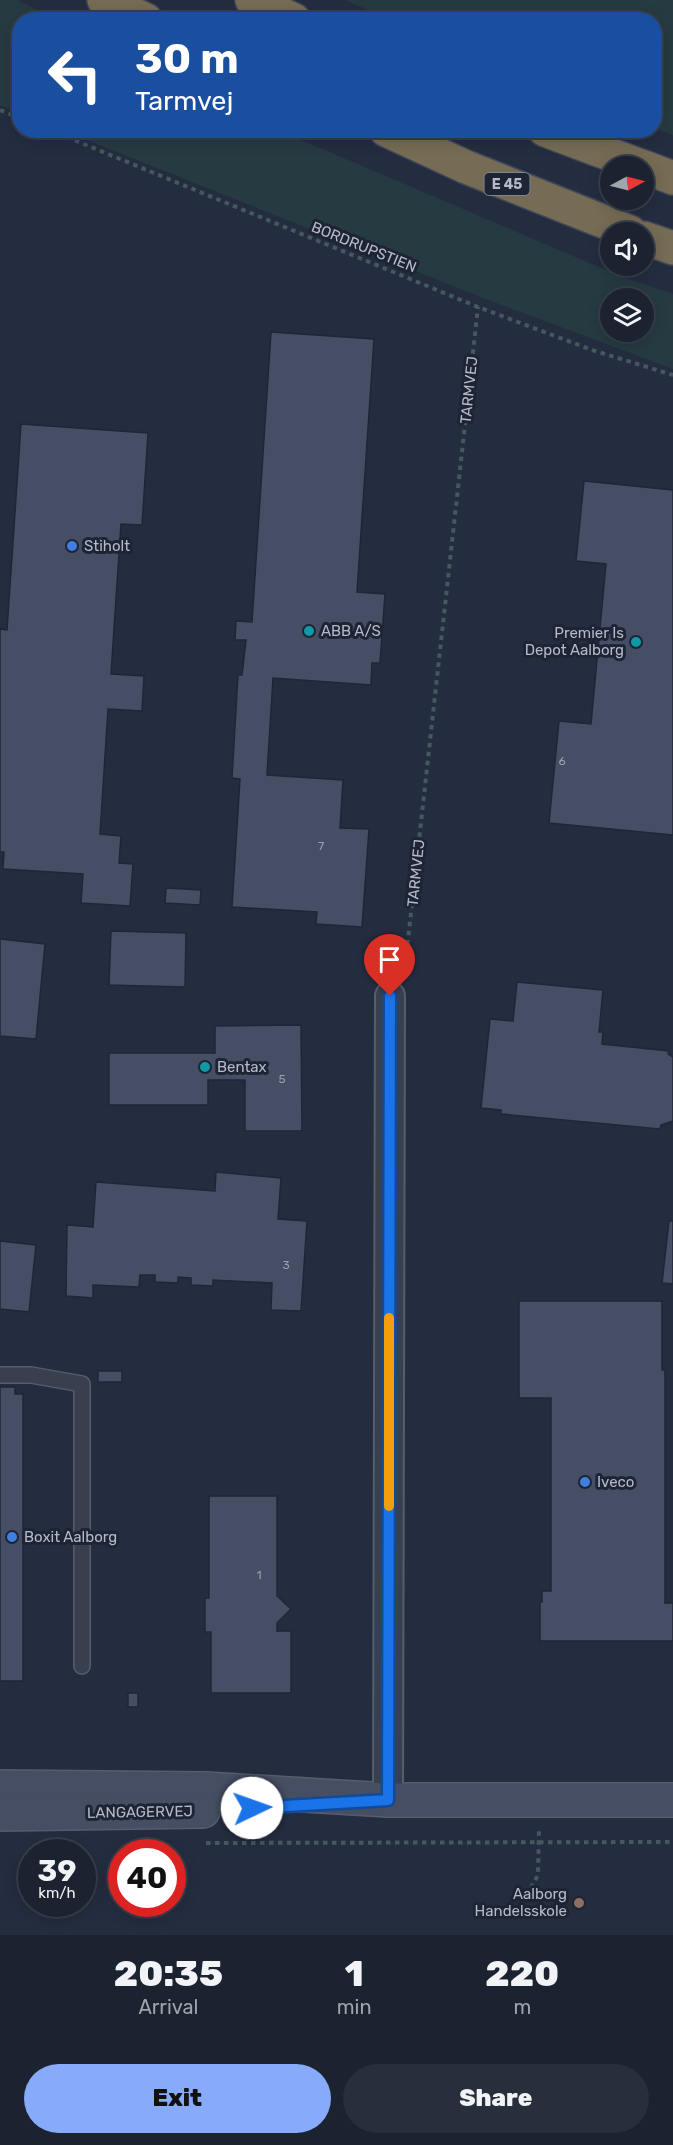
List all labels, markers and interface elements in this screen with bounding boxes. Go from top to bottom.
text: 30 m [135,34,239,84]
icon: left [36,36,114,114]
text: Tarmvej [135,85,233,117]
north arrow [600,156,654,210]
map controls [600,156,654,342]
road number: E 45 [484,173,530,195]
street label: BORDRUPSTIEN [309,218,419,276]
button: sound [600,222,654,276]
button: layers [600,288,654,342]
street label: TARMVEJ [457,355,481,425]
place label: Stiholt [84,537,130,555]
marker: Stiholt [65,539,79,553]
place label: ABB A/S [321,622,381,640]
marker: ABB A/S [302,624,316,638]
place label: Premier Is Depot Aalborg [525,624,624,659]
marker: Premier Is Depot Aalborg [629,635,643,649]
house number: 6 [558,754,566,768]
street label: TARMVEJ [404,838,428,908]
house number: 7 [318,839,324,853]
pin [364,934,415,996]
icon: arrive [373,943,406,976]
place label: Bentax [217,1058,267,1076]
marker: Bentax [198,1060,212,1074]
house number: 5 [278,1072,286,1086]
house number: 3 [282,1258,290,1272]
place label: Iveco [597,1473,634,1491]
marker: Iveco [578,1475,592,1489]
place label: Boxit Aalborg [24,1528,117,1546]
marker: Boxit Aalborg [5,1530,19,1544]
house number: 1 [256,1568,262,1582]
position arrow [220,1776,284,1840]
street label: LANGAGERVEJ [87,1802,193,1822]
speed limit sign: 40 [108,1839,186,1917]
text: 39 [38,1853,77,1889]
text: km/h [38,1884,76,1902]
place label: Aalborg Handelsskole [475,1885,567,1920]
marker: Aalborg Handelsskole [572,1896,586,1910]
text: 20:35 [114,1952,223,1995]
text: 1 [345,1952,364,1995]
text: 220 [485,1952,559,1995]
text: Arrival [138,1995,198,2019]
text: min [337,1995,372,2019]
text: m [513,1995,531,2019]
button: Exit [24,2064,331,2133]
button: Share [343,2064,649,2133]

